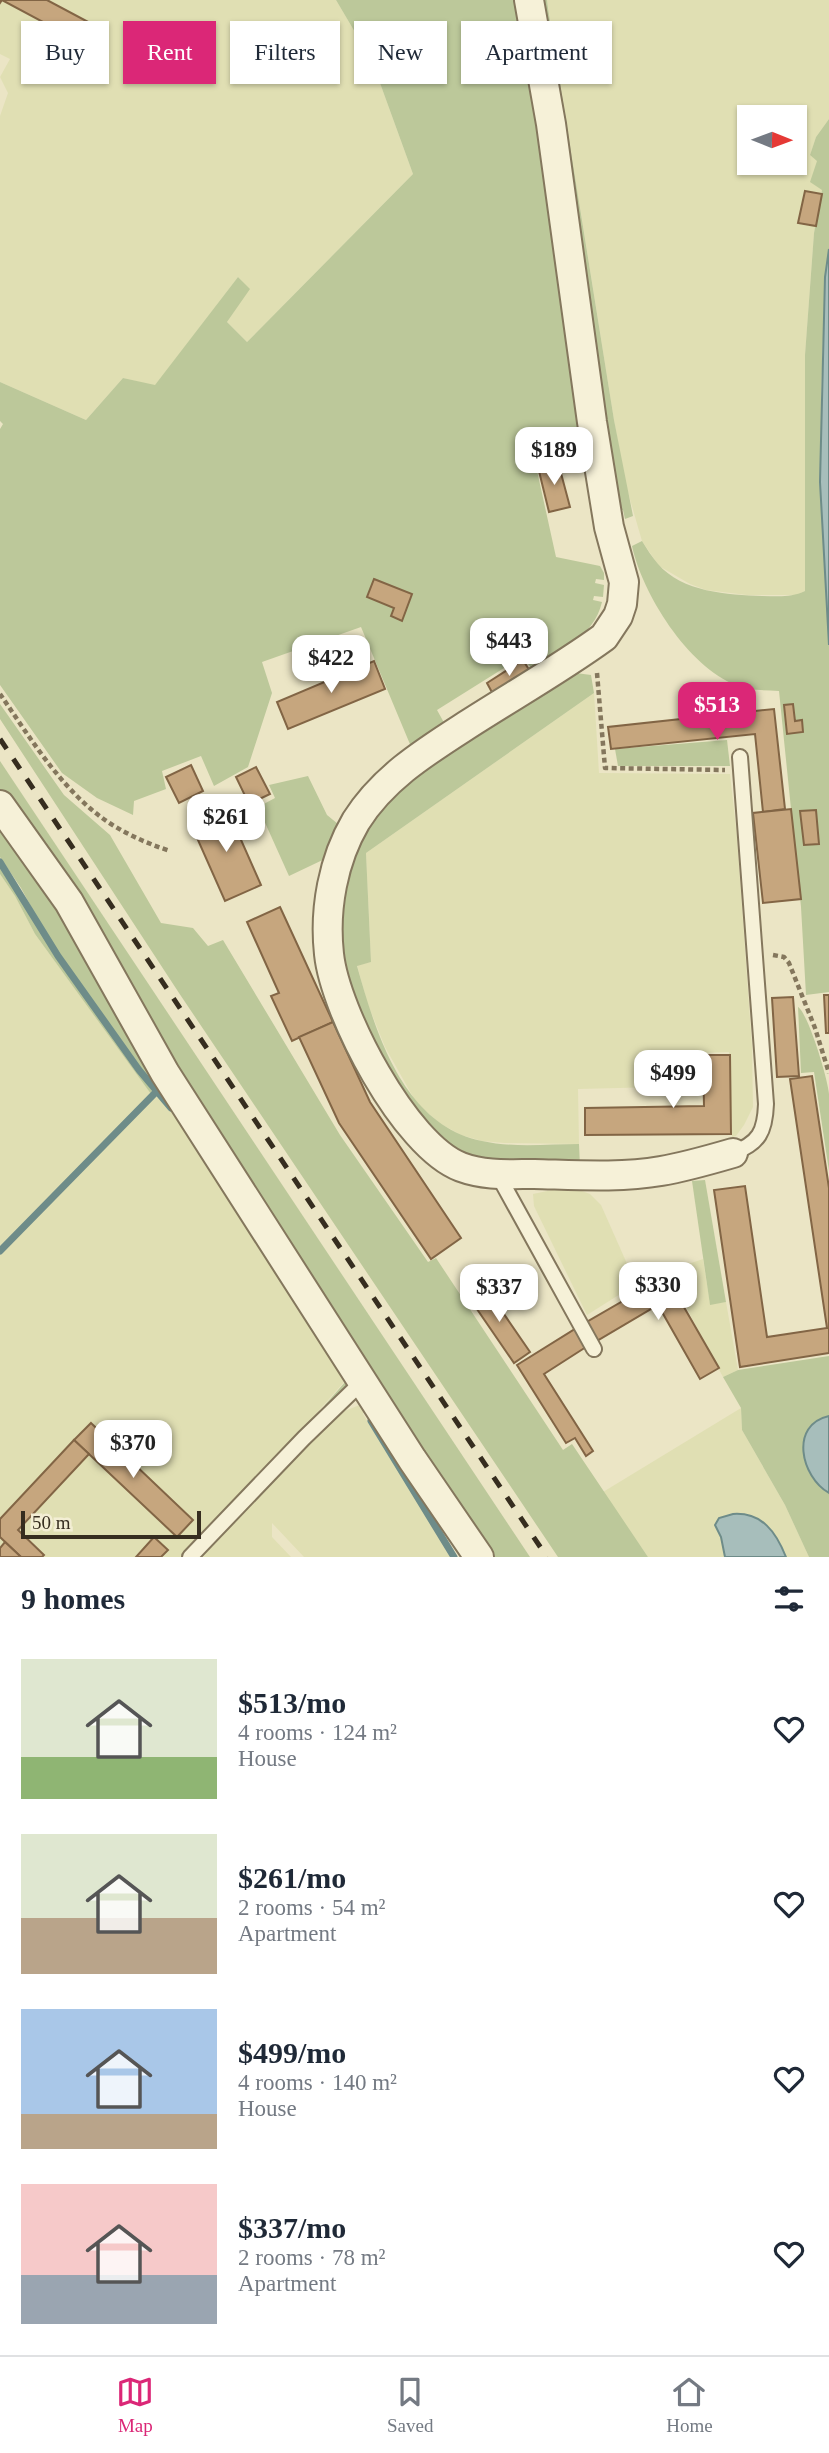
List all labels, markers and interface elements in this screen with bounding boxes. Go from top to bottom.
chip: Buy [21,21,109,84]
chip: Rent [123,21,216,84]
chip: Filters [230,21,340,84]
chip: New [354,21,447,84]
chip: Apartment [461,21,612,84]
north arrow [737,105,807,175]
map controls [737,105,807,175]
pin: $189 [513,428,595,487]
text: $189 [531,437,577,462]
pin: $443 [468,618,550,678]
text: $443 [486,628,532,653]
pin: $422 [290,636,372,695]
text: $422 [308,645,354,670]
pin: $513 [676,682,758,742]
text: $513 [694,692,740,717]
pin: $261 [185,794,267,854]
text: $261 [203,804,249,829]
pin: $499 [632,1050,714,1110]
text: $499 [650,1060,696,1085]
pin: $330 [617,1262,699,1322]
pin: $337 [458,1264,540,1324]
text: $330 [635,1272,681,1297]
text: $337 [476,1274,522,1299]
pin: $370 [92,1420,174,1480]
text: $370 [110,1430,156,1455]
scale bar [21,1508,201,1540]
text: 50 m [32,1512,71,1533]
icon: filters [770,1580,808,1618]
text: 9 homes [21,1582,125,1615]
text: $513/mo [238,1686,346,1719]
icon: home [77,1687,161,1771]
icon: heart [770,1710,808,1748]
text: 4 rooms · 124 m² [238,1720,397,1745]
text: House [238,1746,297,1771]
text: $261/mo [238,1861,346,1894]
icon: home [77,1862,161,1946]
icon: heart [770,1885,808,1923]
text: 2 rooms · 54 m² [238,1895,385,1920]
text: Apartment [238,1921,336,1946]
text: $499/mo [238,2036,346,2069]
icon: home [77,2037,161,2121]
icon: heart [770,2060,808,2098]
text: 4 rooms · 140 m² [238,2070,397,2095]
text: House [238,2096,297,2121]
text: $337/mo [238,2211,346,2244]
icon: home [77,2212,161,2296]
icon: heart [770,2235,808,2273]
text: 2 rooms · 78 m² [238,2245,385,2270]
text: Apartment [238,2271,336,2296]
tab: Map [116,2373,154,2437]
tab: Saved [387,2373,433,2437]
tab: Home [666,2373,713,2437]

